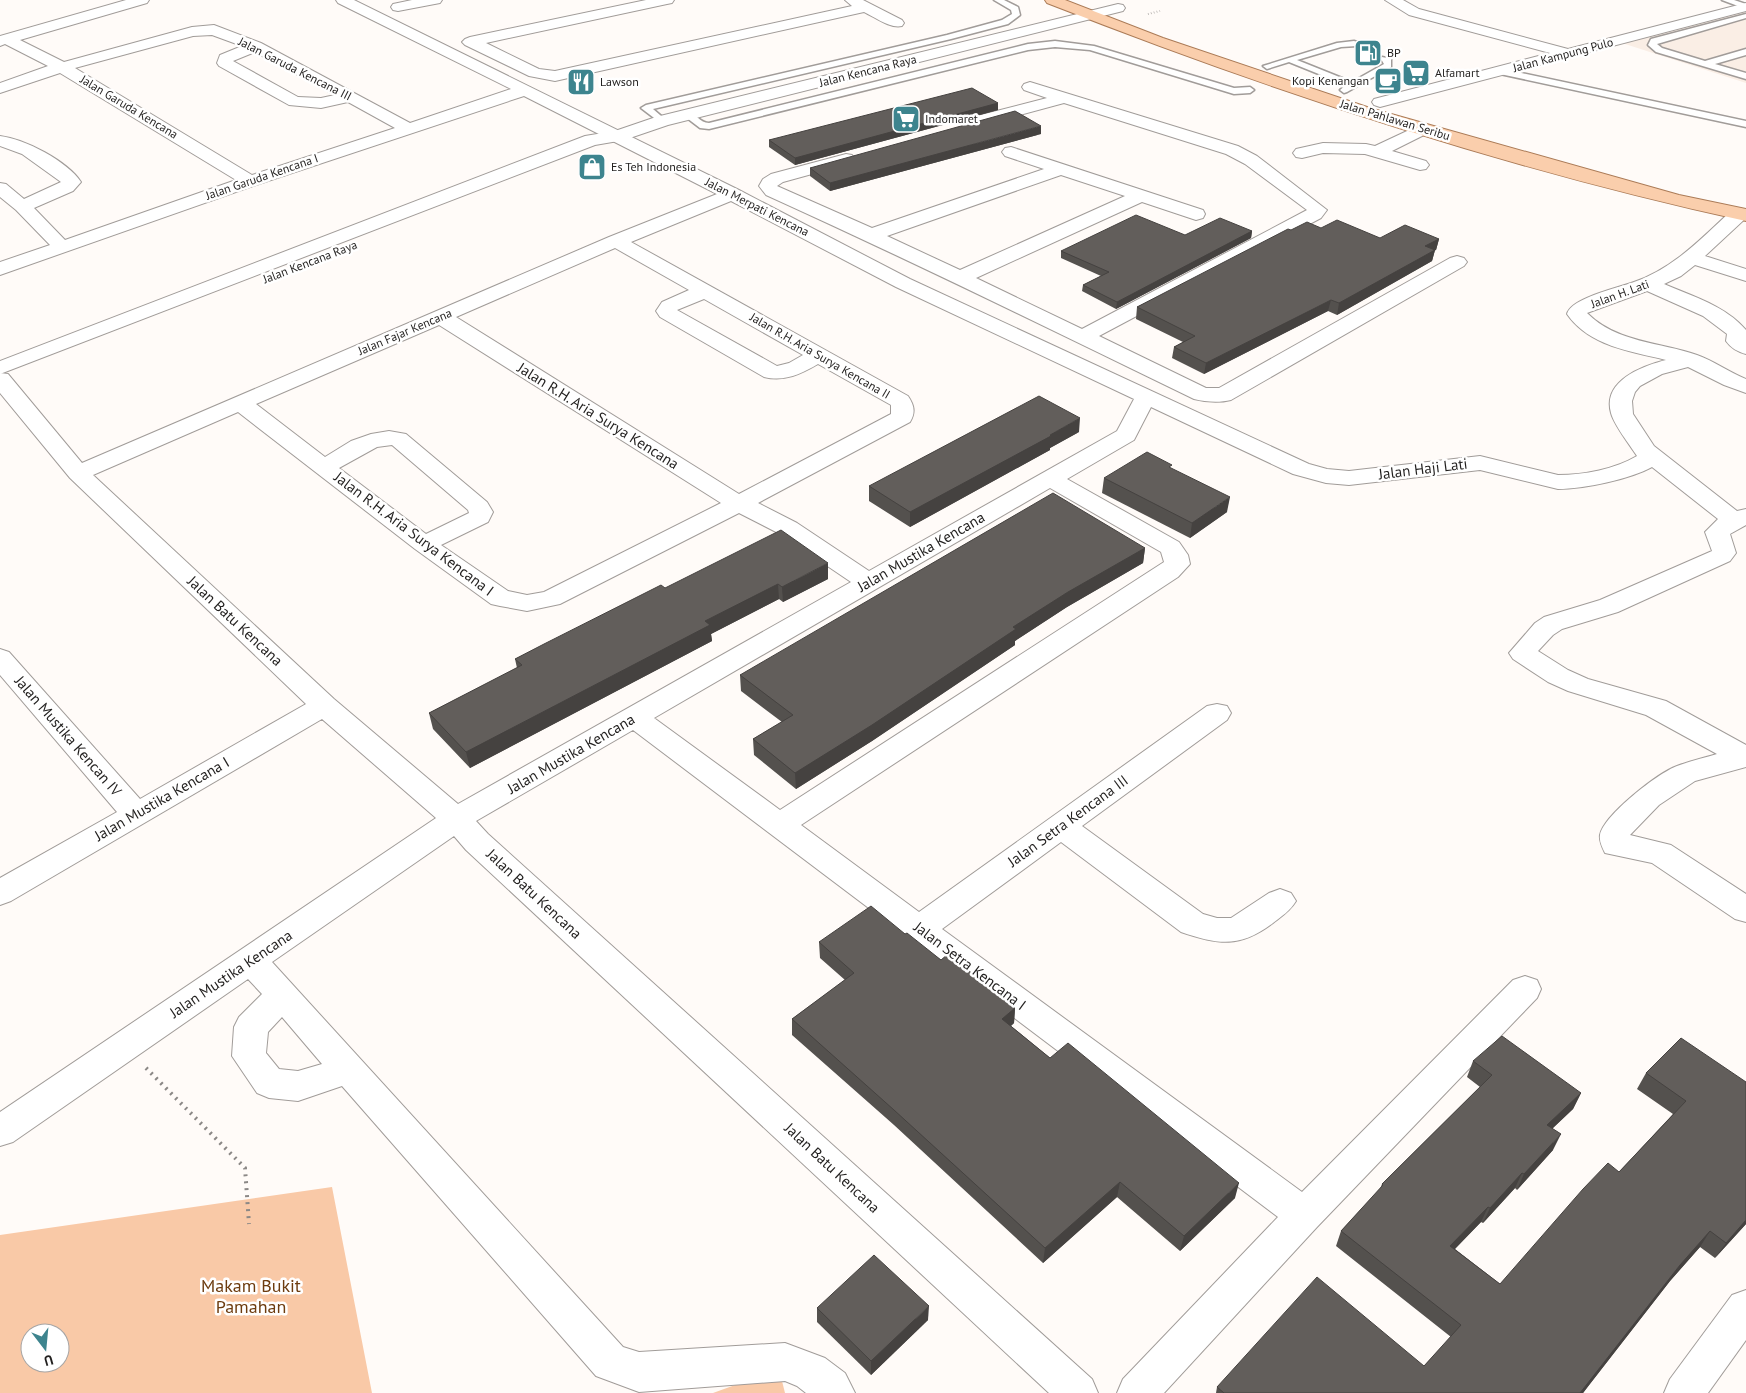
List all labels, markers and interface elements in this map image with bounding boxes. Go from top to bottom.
street label: Jalan Garuda Kencana III [235,33,354,104]
street label: Jalan Kampung Pulo [1510,34,1615,75]
fuel station icon: BP [1353,38,1383,68]
place label: BP [1387,45,1401,60]
street label: Jalan Kencana Raya [817,51,918,90]
supermarket icon: Alfamart [1401,58,1431,88]
place label: Alfamart [1435,65,1480,80]
cafe icon: Kopi Kenangan [1373,66,1403,96]
restaurant icon: Lawson [566,67,596,97]
street label: Jalan Garuda Kencana [77,71,181,142]
place label: Kopi Kenangan [1292,73,1369,88]
place label: Lawson [600,74,639,89]
street label: Jalan Pahlawan Seribu [1337,95,1452,143]
supermarket icon: Indomaret [891,104,921,134]
place label: Indomaret [925,111,978,126]
street label: Jalan Garuda Kencana I [203,150,320,203]
shop icon: Es Teh Indonesia [577,152,607,182]
place label: Es Teh Indonesia [611,159,696,174]
street label: Jalan Merpati Kencana [702,173,812,239]
street label: Jalan Kencana Raya [260,237,359,287]
street label: Jalan H. Lati [1588,276,1651,311]
street label: Jalan Fajar Kencana [355,305,454,358]
street label: Jalan R.H. Aria Surya Kencana II [747,309,893,402]
street label: Jalan R.H. Aria Surya Kencana [513,358,682,473]
street label: Jalan Haji Lati [1376,454,1468,484]
street label: Jalan R.H. Aria Surya Kencana I [330,467,498,600]
street label: Jalan Mustika Kencana [853,507,988,596]
street label: Jalan Batu Kencana [183,571,287,670]
street label: Jalan Mustika Kencan IV [10,671,126,800]
street label: Jalan Mustika Kencana [503,709,638,798]
street label: Jalan Mustika Kencana I [90,752,232,845]
street label: Jalan Setra Kencana III [1003,771,1132,871]
street label: Jalan Batu Kencana [482,844,586,943]
street label: Jalan Setra Kencana I [910,917,1030,1014]
street label: Jalan Mustika Kencana [165,925,296,1022]
street label: Jalan Batu Kencana [780,1118,884,1217]
park label: Makam Bukit Pamahan [201,1274,301,1318]
north arrow [20,1323,70,1373]
text: U [42,1351,55,1370]

